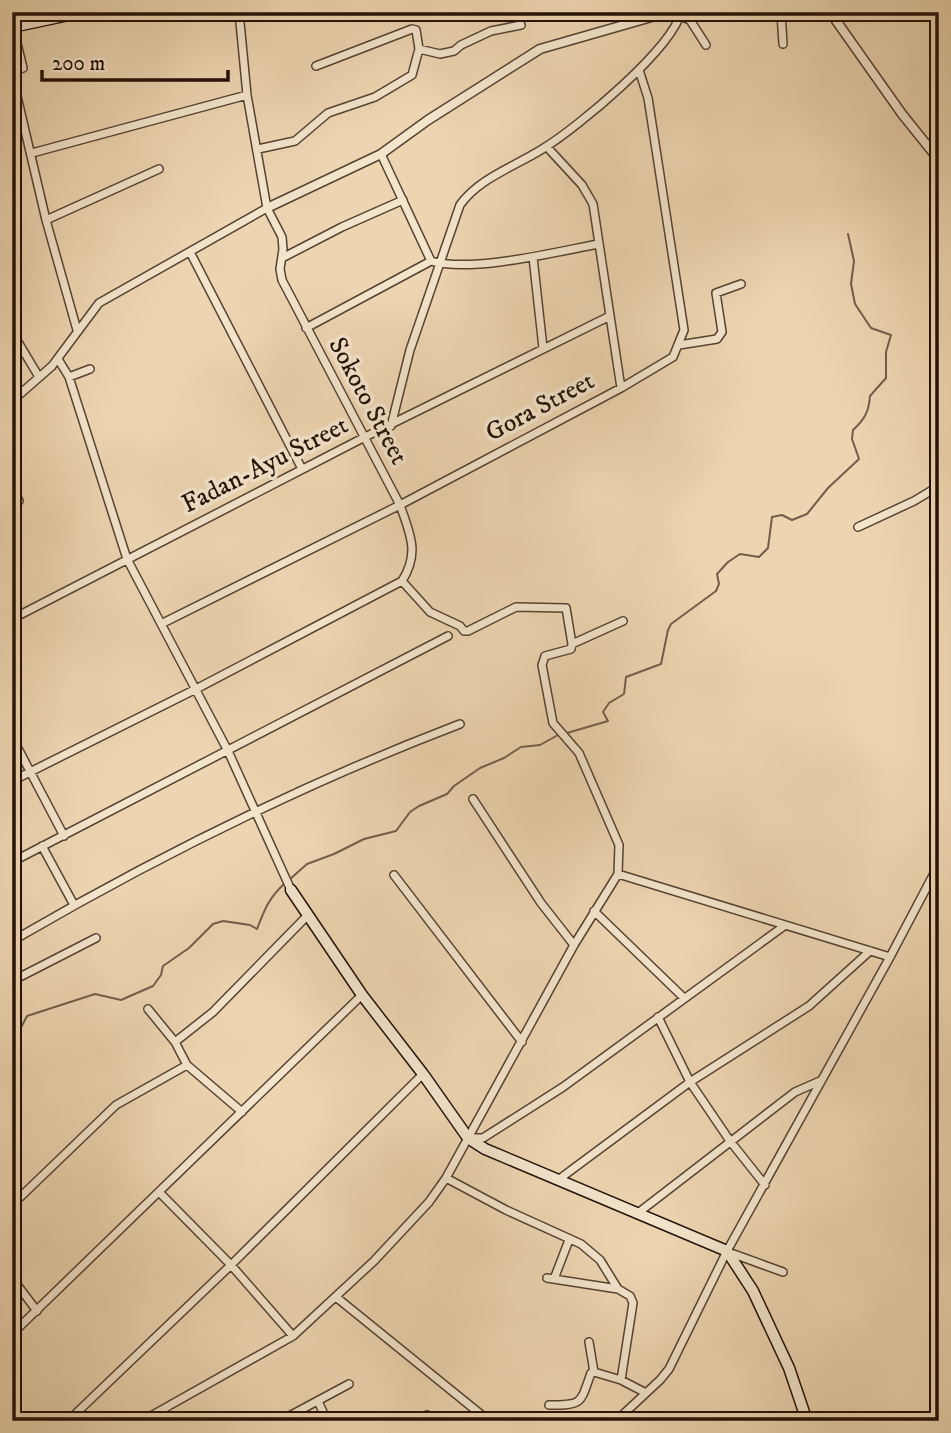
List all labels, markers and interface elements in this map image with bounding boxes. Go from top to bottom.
scale bar [42,38,228,82]
text: 200 m [52,51,105,77]
street label: Sokoto Street [321,332,415,470]
street label: Gora Street [480,365,600,449]
street label: Fadan-Ayu Street [176,409,354,521]

